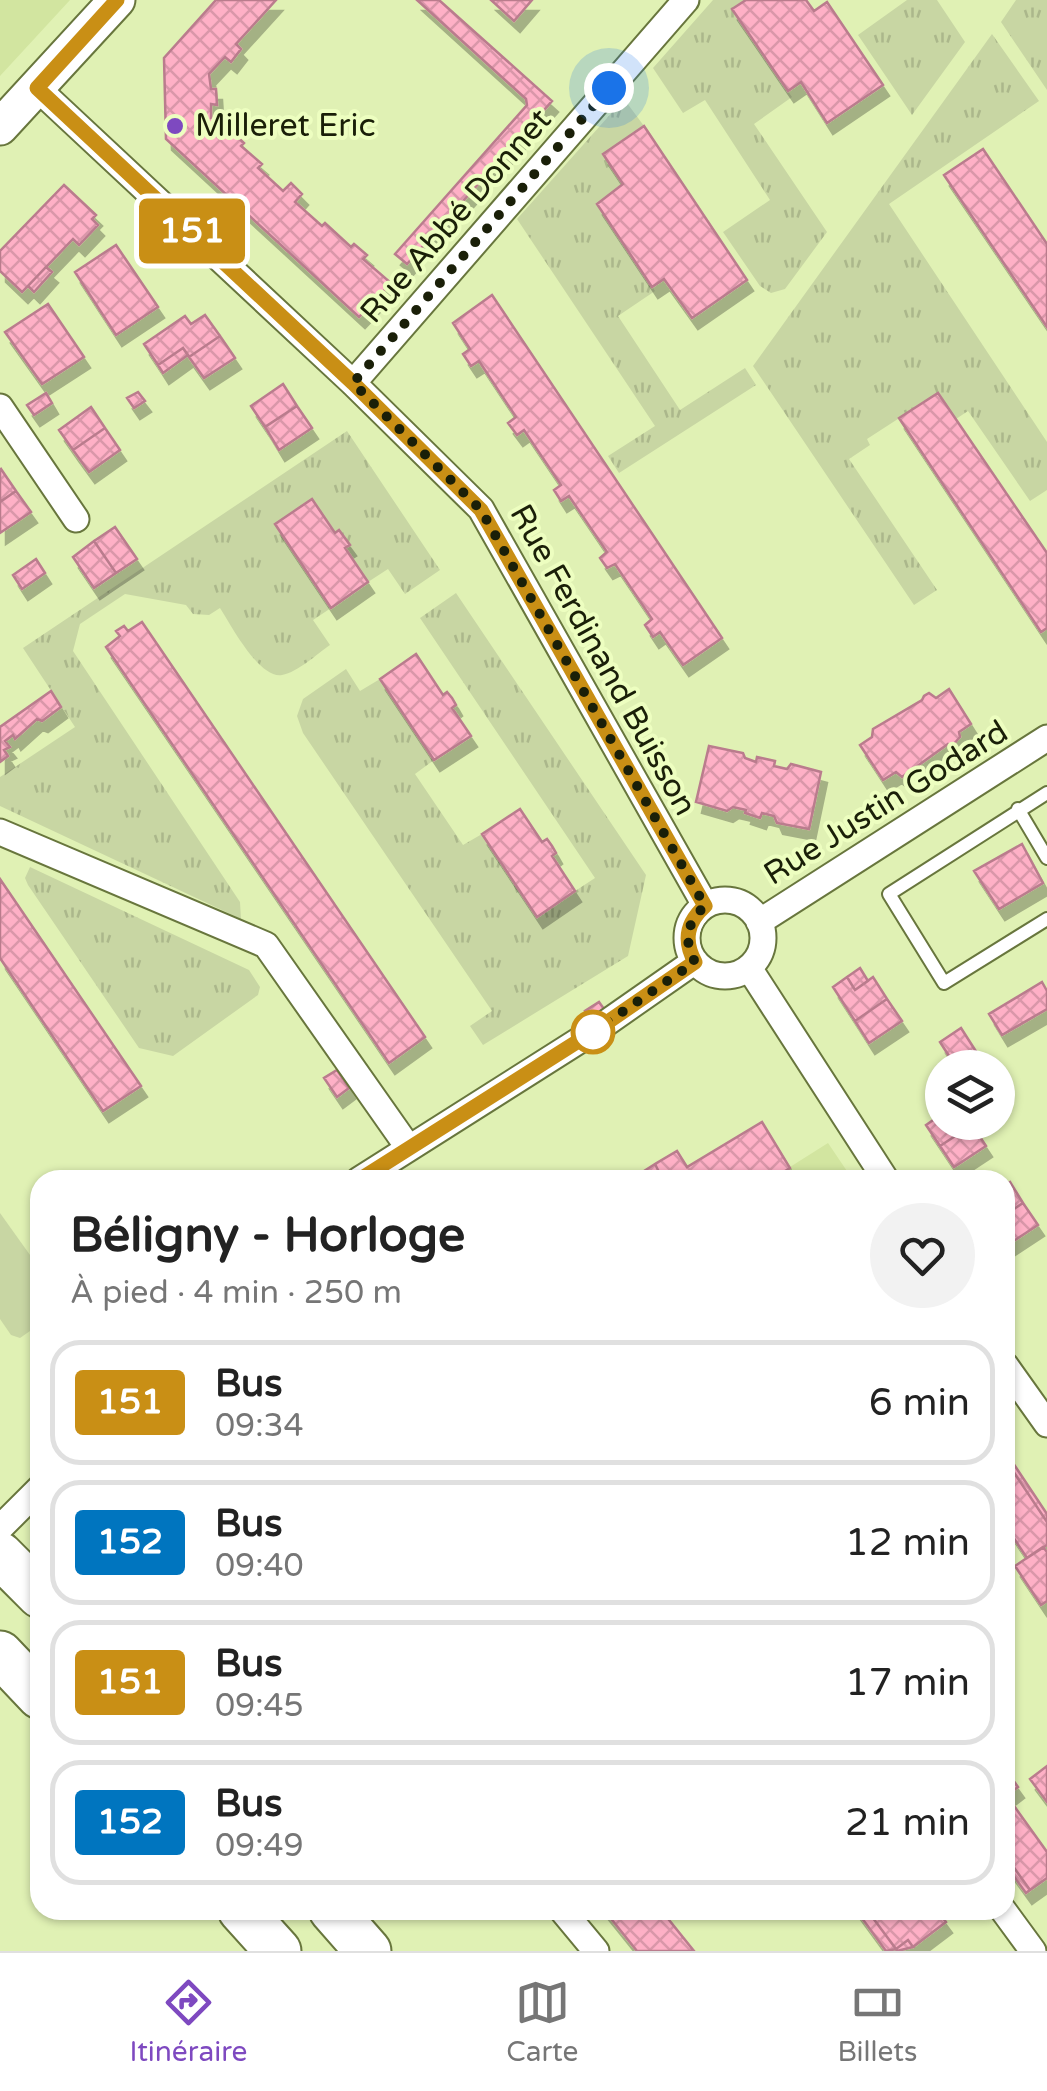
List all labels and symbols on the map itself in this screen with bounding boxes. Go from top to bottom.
your location [584,63,634,113]
street label: Rue Abbé Donnet [353,101,559,331]
place label: Milleret Eric [195,107,376,145]
marker: Milleret Eric [164,115,186,137]
line badge: 151 [134,198,250,264]
street label: Rue Ferdinand Buisson [502,498,704,822]
street label: Rue Justin Godard [757,713,1015,893]
unlabelled marker [572,1011,614,1053]

